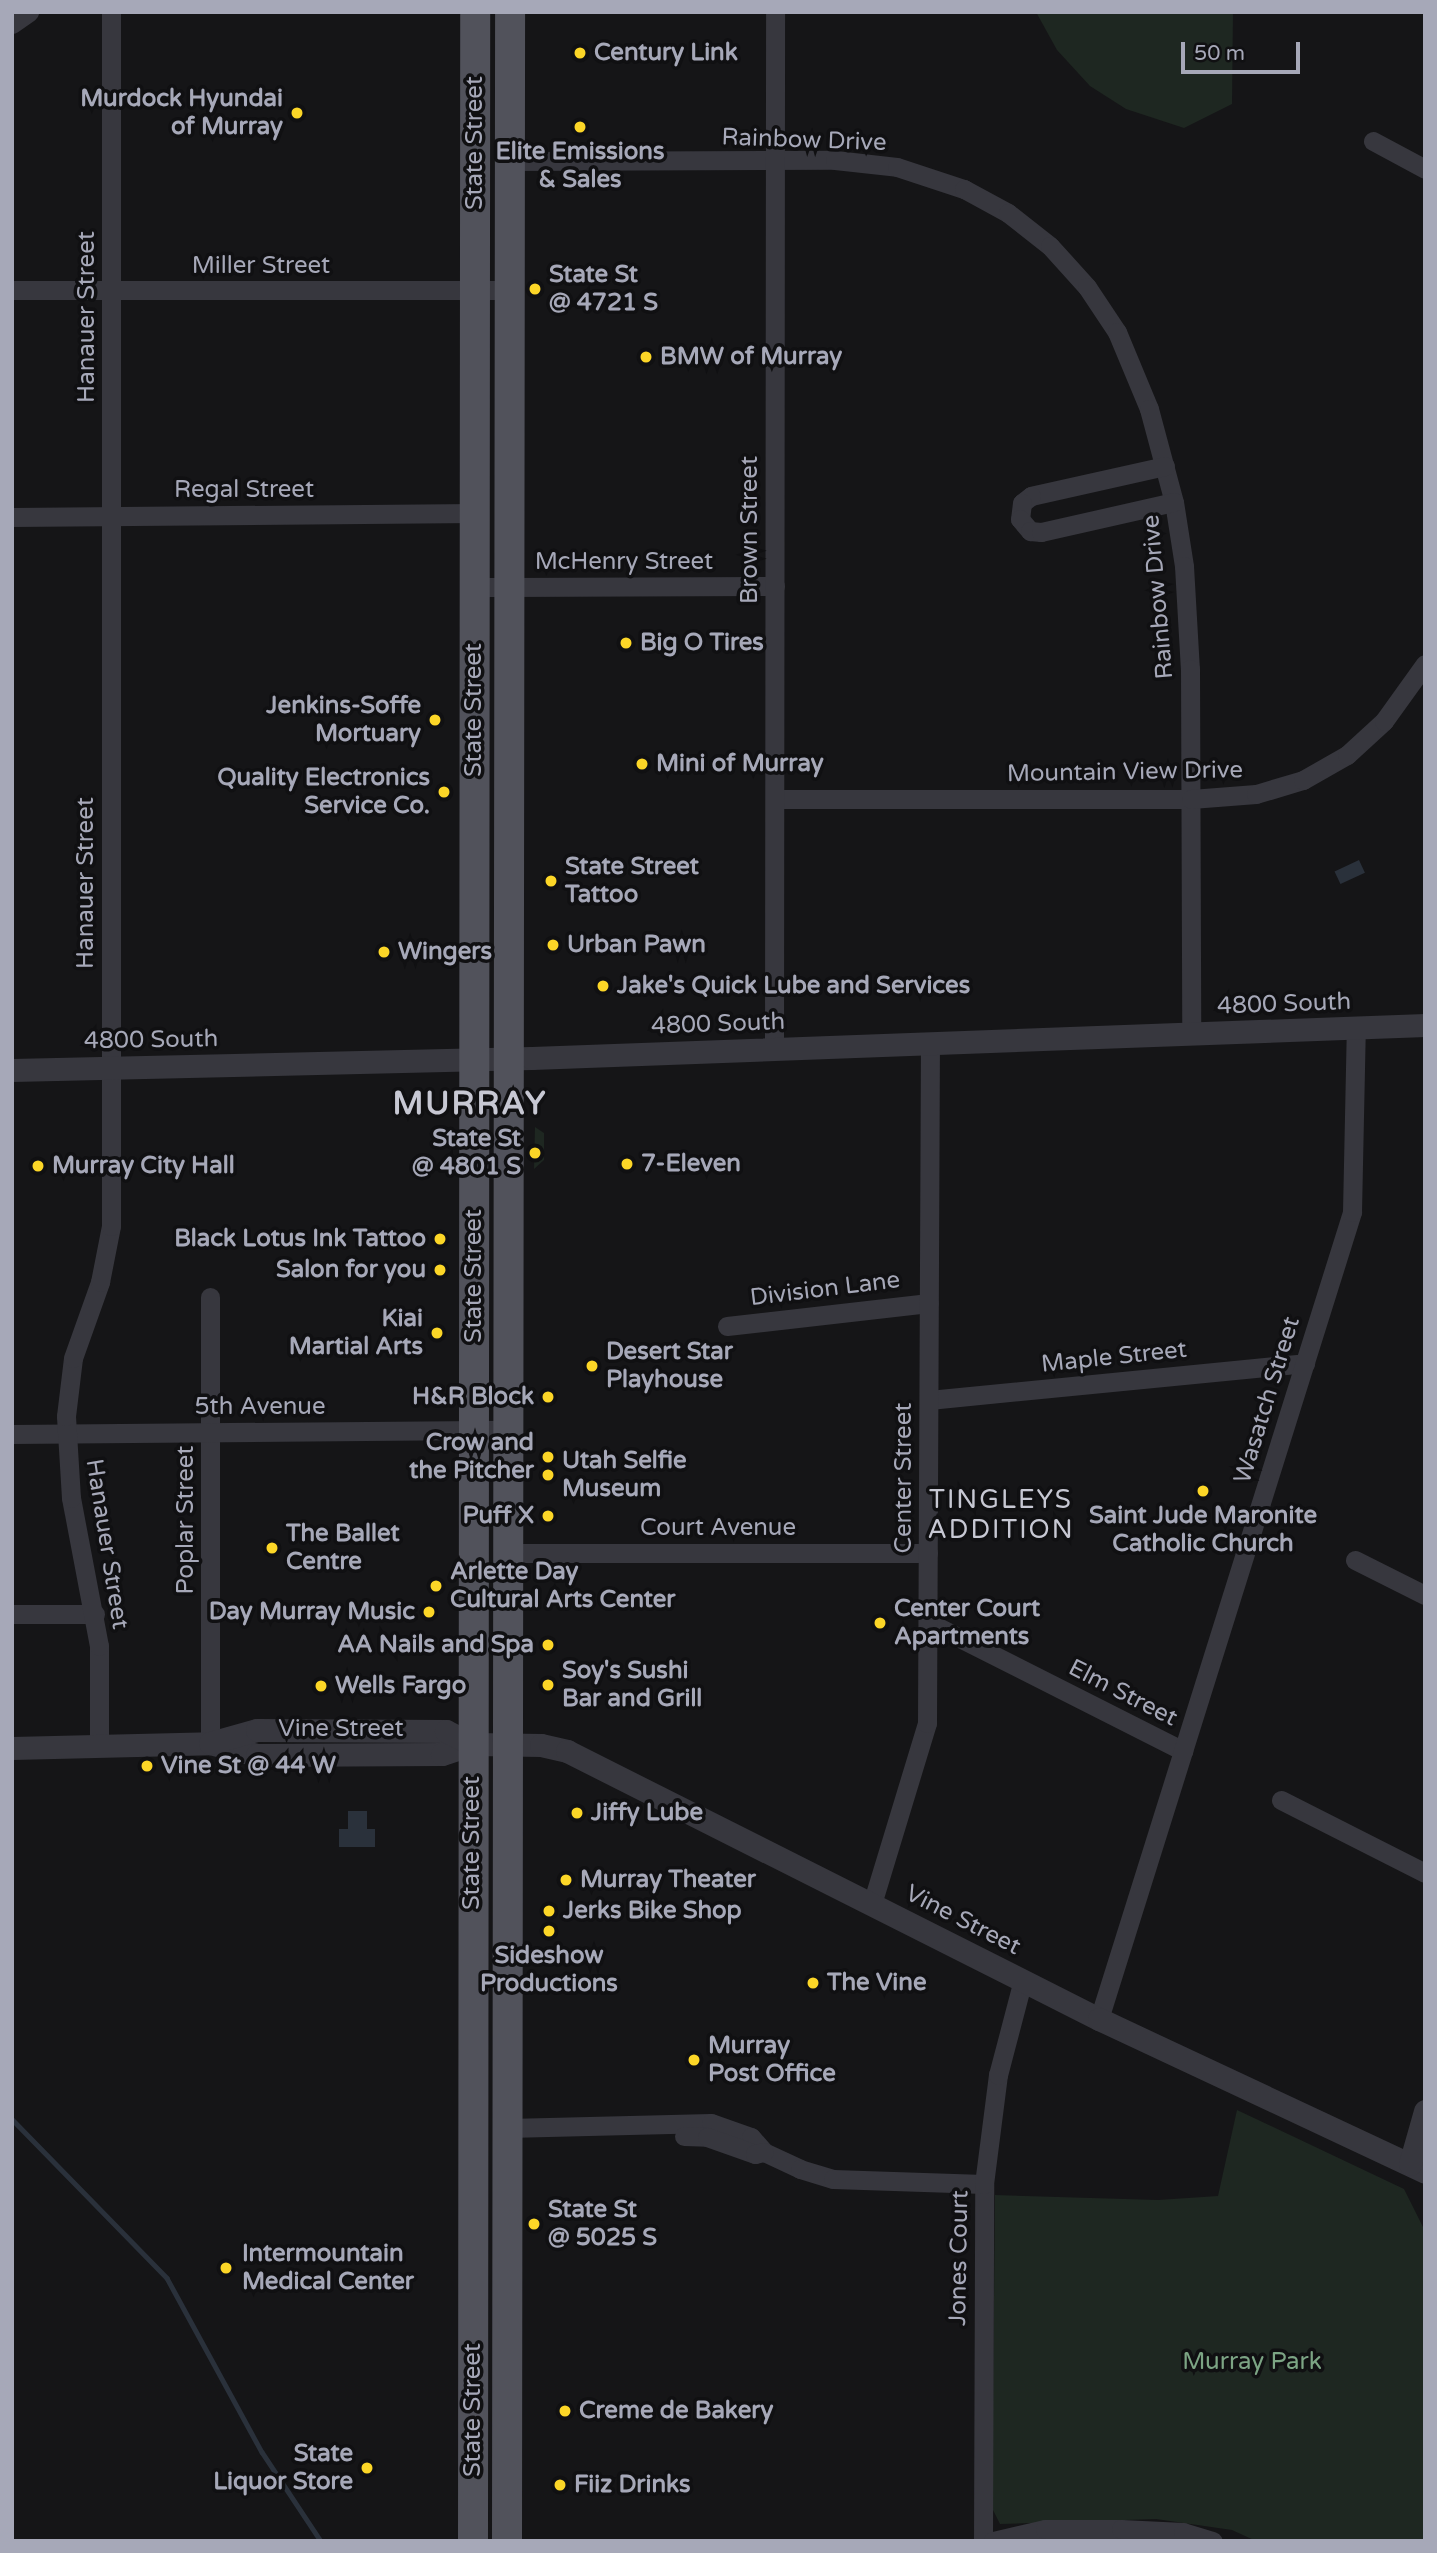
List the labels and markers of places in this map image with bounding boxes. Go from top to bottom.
place label: Century Link [594,39,738,67]
marker: Century Link [572,45,588,61]
place label: Murdock Hyundai of Murray [80,85,283,141]
marker: Murdock Hyundai of Murray [289,105,305,121]
marker: Elite Emissions & Sales [572,119,588,135]
place label: Elite Emissions & Sales [496,138,664,194]
place label: State St @ 4721 S [549,261,658,317]
marker: State St @ 4721 S [527,281,543,297]
place label: BMW of Murray [660,343,842,371]
marker: BMW of Murray [638,349,654,365]
place label: Big O Tires [640,629,764,657]
marker: Big O Tires [618,635,634,651]
place label: Jenkins-Soffe Mortuary [266,692,421,748]
marker: Jenkins-Soffe Mortuary [427,712,443,728]
place label: Mini of Murray [656,750,824,778]
marker: Mini of Murray [634,756,650,772]
place label: Quality Electronics Service Co. [217,764,430,820]
marker: Quality Electronics Service Co. [436,784,452,800]
place label: State Street Tattoo [565,853,699,909]
marker: State Street Tattoo [543,873,559,889]
place label: Urban Pawn [567,931,706,959]
marker: Urban Pawn [545,937,561,953]
place label: Wingers [398,938,492,966]
marker: Wingers [376,944,392,960]
place label: Jake's Quick Lube and Services [617,972,970,1000]
marker: Jake's Quick Lube and Services [595,978,611,994]
place label: State St @ 4801 S [412,1125,521,1181]
marker: State St @ 4801 S [527,1145,543,1161]
place label: 7-Eleven [641,1150,741,1178]
place label: Murray City Hall [52,1152,235,1180]
marker: 7-Eleven [619,1156,635,1172]
marker: Murray City Hall [30,1158,46,1174]
place label: Black Lotus Ink Tattoo [174,1225,426,1253]
marker: Black Lotus Ink Tattoo [432,1231,448,1247]
place label: Salon for you [276,1256,426,1284]
marker: Salon for you [432,1262,448,1278]
place label: Kiai Martial Arts [289,1305,423,1361]
marker: Kiai Martial Arts [429,1325,445,1341]
place label: Desert Star Playhouse [606,1338,733,1394]
marker: Desert Star Playhouse [584,1358,600,1374]
place label: H&R Block [412,1383,534,1411]
marker: H&R Block [540,1389,556,1405]
place label: Crow and the Pitcher [409,1429,534,1485]
place label: Utah Selfie Museum [562,1447,687,1503]
marker: Crow and the Pitcher [540,1449,556,1465]
marker: Utah Selfie Museum [540,1467,556,1483]
marker: Saint Jude Maronite Catholic Church [1195,1483,1211,1499]
place label: Puff X [463,1502,534,1530]
place label: Saint Jude Maronite Catholic Church [1089,1502,1317,1558]
marker: Puff X [540,1508,556,1524]
place label: The Ballet Centre [286,1520,400,1576]
marker: The Ballet Centre [264,1540,280,1556]
place label: Arlette Day Cultural Arts Center [450,1558,676,1614]
marker: Arlette Day Cultural Arts Center [428,1578,444,1594]
place label: Center Court Apartments [894,1595,1040,1651]
place label: Day Murray Music [209,1598,415,1626]
marker: Day Murray Music [421,1604,437,1620]
marker: Center Court Apartments [872,1615,888,1631]
place label: AA Nails and Spa [337,1631,534,1659]
marker: AA Nails and Spa [540,1637,556,1653]
place label: Soy's Sushi Bar and Grill [562,1657,702,1713]
place label: Wells Fargo [335,1672,466,1700]
marker: Soy's Sushi Bar and Grill [540,1677,556,1693]
marker: Wells Fargo [313,1678,329,1694]
place label: Vine St @ 44 W [161,1752,336,1780]
marker: Vine St @ 44 W [139,1758,155,1774]
place label: Jiffy Lube [591,1799,703,1827]
marker: Jiffy Lube [569,1805,585,1821]
place label: Murray Theater [580,1866,756,1894]
marker: Murray Theater [558,1872,574,1888]
place label: Jerks Bike Shop [563,1897,742,1925]
marker: Jerks Bike Shop [541,1903,557,1919]
marker: Sideshow Productions [541,1923,557,1939]
place label: Sideshow Productions [480,1942,618,1998]
place label: The Vine [827,1969,927,1997]
marker: The Vine [805,1975,821,1991]
place label: Murray Post Office [708,2032,836,2088]
marker: Murray Post Office [686,2052,702,2068]
place label: State St @ 5025 S [548,2196,657,2252]
marker: State St @ 5025 S [526,2216,542,2232]
place label: Intermountain Medical Center [242,2240,414,2296]
marker: Intermountain Medical Center [216,2258,236,2278]
place label: Creme de Bakery [579,2397,773,2425]
marker: Creme de Bakery [557,2403,573,2419]
place label: State Liquor Store [213,2440,353,2496]
marker: State Liquor Store [359,2460,375,2476]
place label: Fiiz Drinks [574,2471,691,2499]
marker: Fiiz Drinks [552,2477,568,2493]

